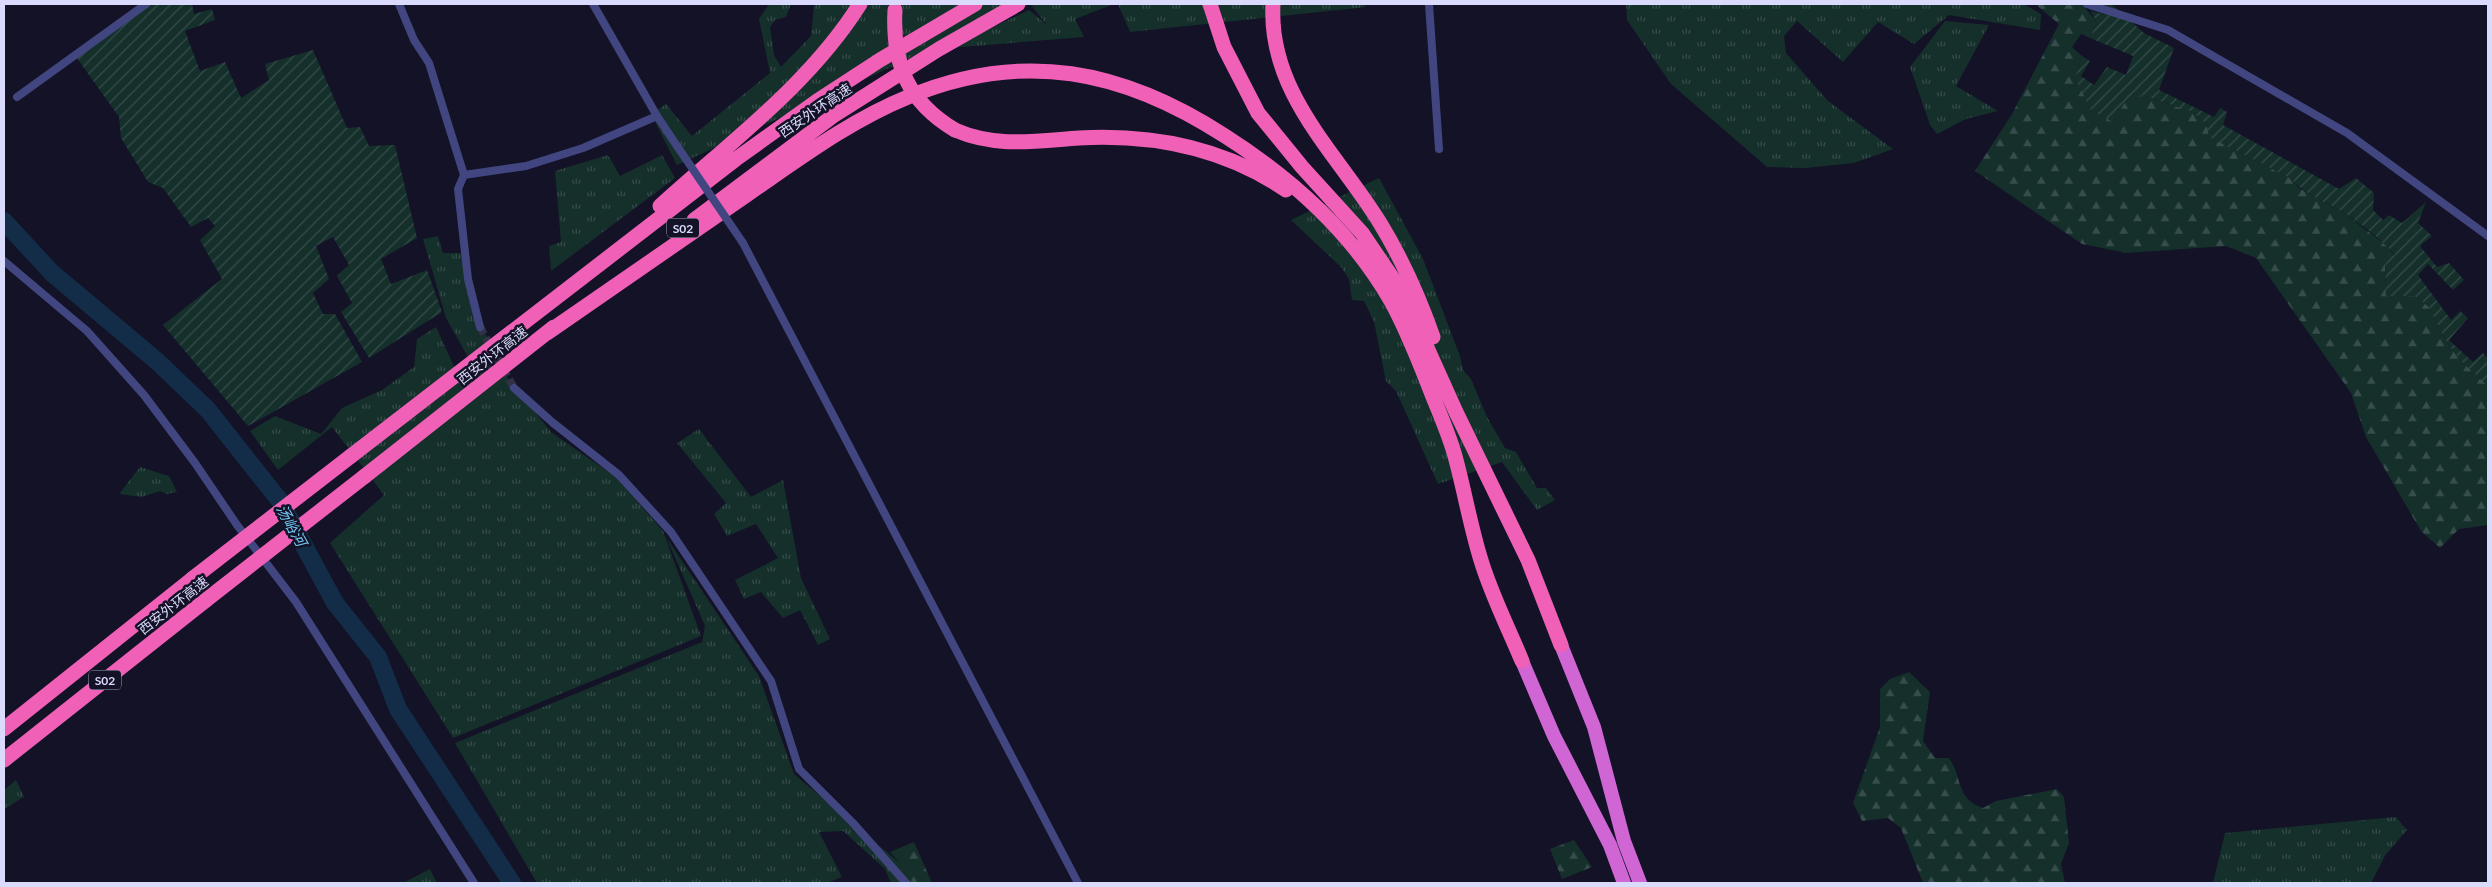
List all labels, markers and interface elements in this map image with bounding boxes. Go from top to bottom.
street label: 西安外环高速 [775,79,855,141]
road number: S02 [667,218,699,238]
street label: 西安外环高速 [454,322,530,388]
water label: 汤峪河 [273,501,312,552]
street label: 西安外环高速 [135,572,211,638]
road number: S02 [89,670,121,690]

